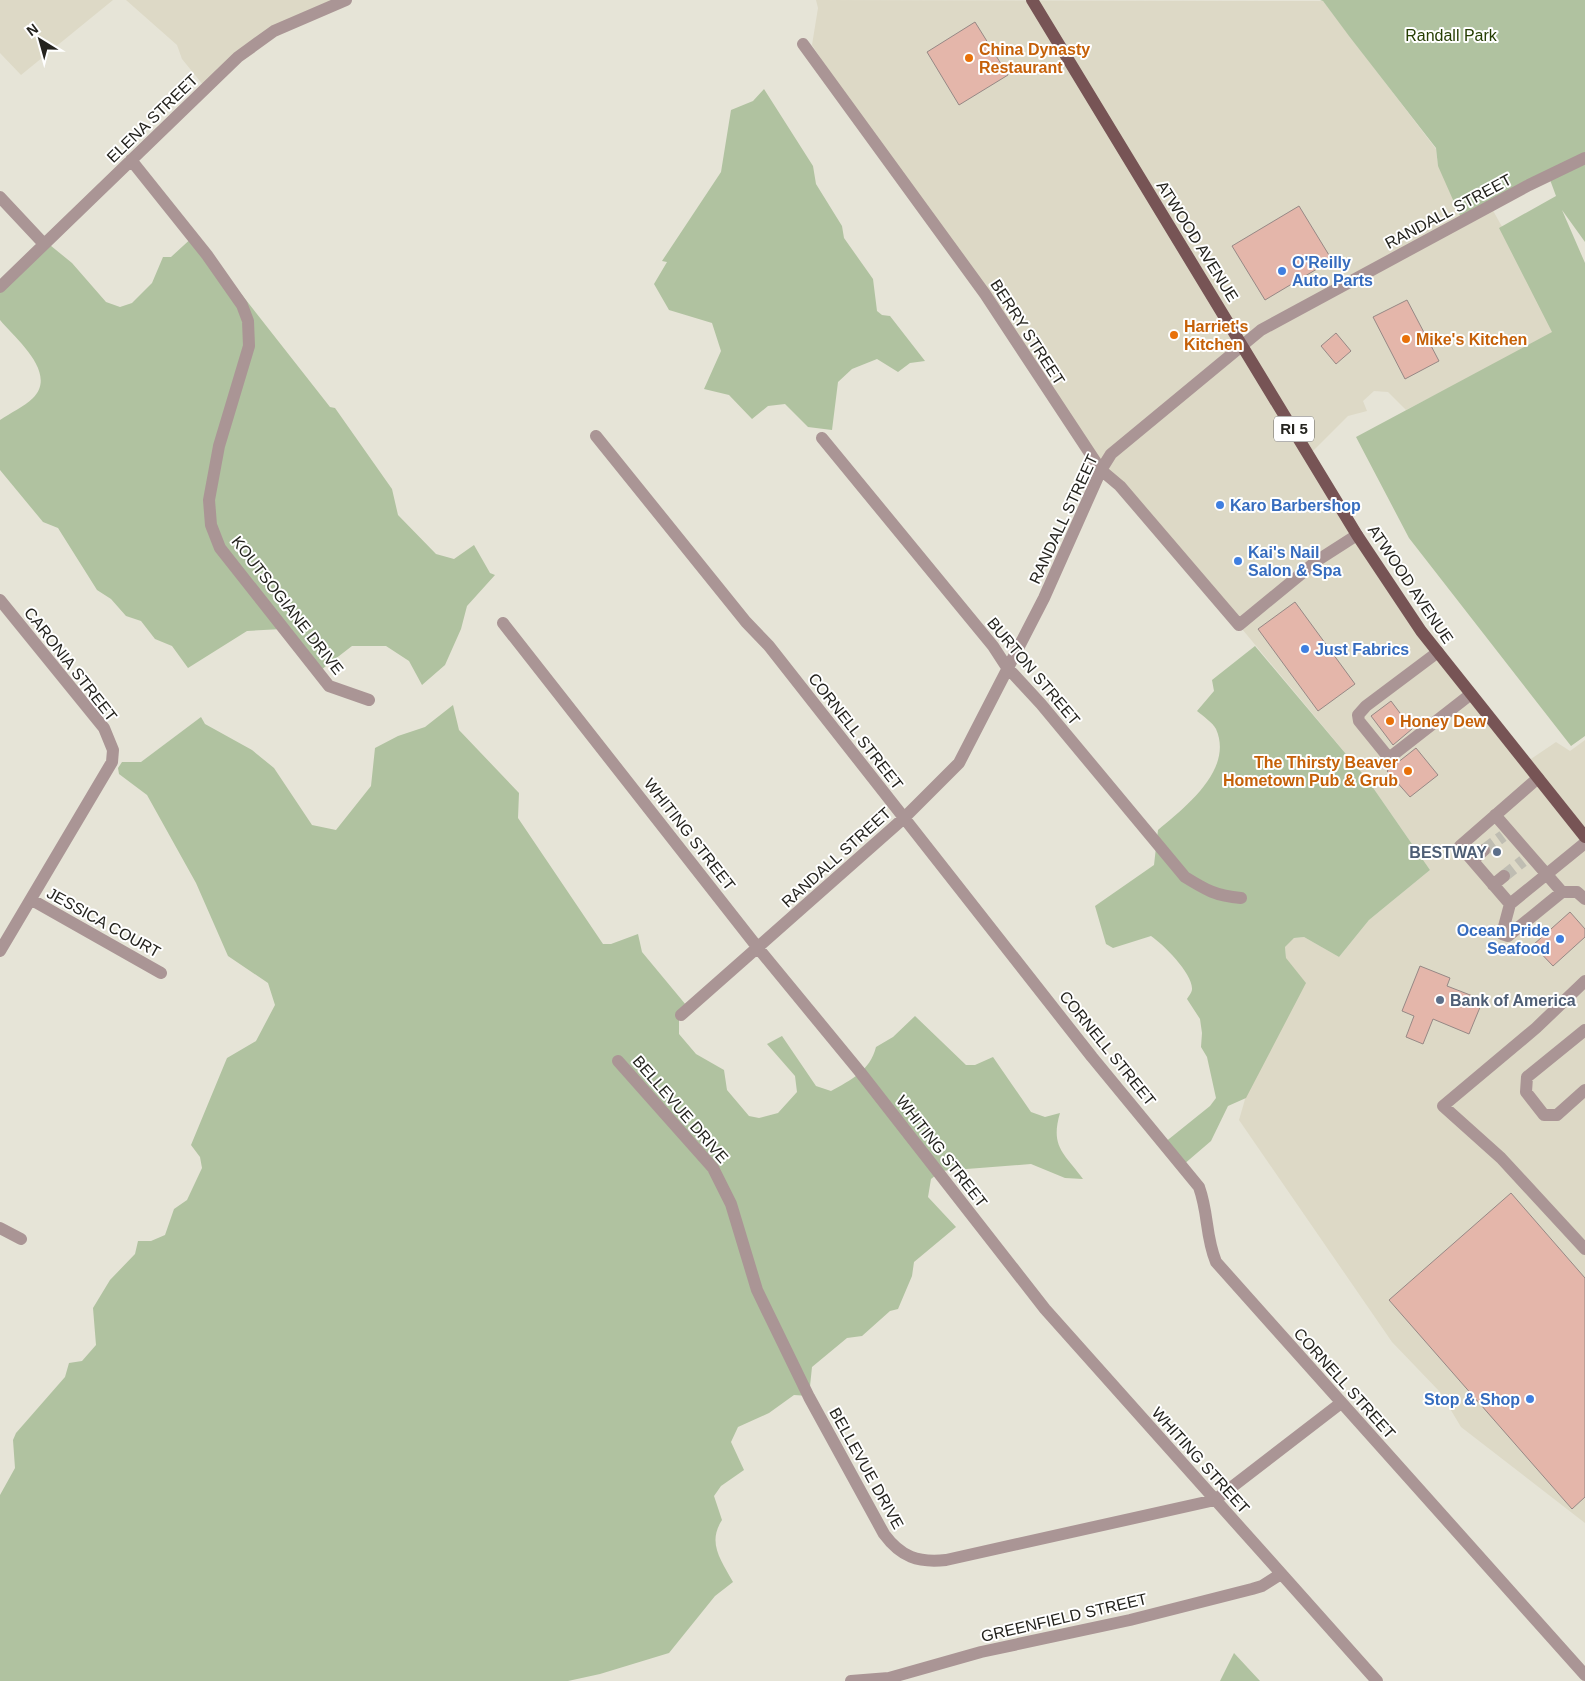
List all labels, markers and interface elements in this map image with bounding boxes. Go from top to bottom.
north arrow [15,15,65,65]
text: N [23,20,41,39]
park label: Randall Park [1405,27,1498,44]
place label: China Dynasty Restaurant [979,41,1090,76]
marker: China Dynasty Restaurant [963,52,975,64]
street label: ELENA STREET [104,71,201,166]
street label: RANDALL STREET [1382,171,1515,252]
street label: ATWOOD AVENUE [1154,178,1242,305]
place label: O'Reilly Auto Parts [1292,254,1373,289]
marker: O'Reilly Auto Parts [1276,265,1288,277]
street label: BERRY STREET [987,276,1068,388]
place label: Harriet's Kitchen [1184,318,1248,353]
marker: Harriet's Kitchen [1168,329,1180,341]
place label: Mike's Kitchen [1416,331,1527,348]
marker: Mike's Kitchen [1400,333,1412,345]
road number: RI 5 [1274,416,1314,442]
street label: RANDALL STREET [1026,452,1101,587]
place label: Karo Barbershop [1230,497,1361,514]
marker: Karo Barbershop [1214,499,1226,511]
street label: ATWOOD AVENUE [1365,522,1456,647]
street label: KOUTSOGIANE DRIVE [228,533,347,678]
place label: Kai's Nail Salon & Spa [1248,544,1341,579]
marker: Kai's Nail Salon & Spa [1232,555,1244,567]
street label: CARONIA STREET [21,604,120,725]
street label: BURTON STREET [984,614,1084,728]
place label: Just Fabrics [1315,641,1409,658]
marker: Just Fabrics [1299,643,1311,655]
street label: CORNELL STREET [805,670,906,793]
place label: Honey Dew [1400,713,1487,730]
marker: Honey Dew [1384,715,1396,727]
place label: The Thirsty Beaver Hometown Pub & Grub [1223,754,1398,789]
marker: The Thirsty Beaver Hometown Pub & Grub [1402,765,1414,777]
street label: WHITING STREET [641,775,739,894]
street label: RANDALL STREET [778,804,894,911]
place label: BESTWAY [1409,844,1487,861]
marker: BESTWAY [1491,846,1503,858]
street label: JESSICA COURT [44,884,164,961]
place label: Ocean Pride Seafood [1457,922,1550,957]
marker: Ocean Pride Seafood [1554,933,1566,945]
street label: CORNELL STREET [1056,988,1159,1109]
place label: Bank of America [1450,992,1576,1009]
marker: Bank of America [1434,994,1446,1006]
street label: BELLEVUE DRIVE [630,1052,732,1166]
street label: WHITING STREET [893,1092,991,1211]
street label: CORNELL STREET [1291,1325,1399,1442]
place label: Stop & Shop [1424,1391,1520,1408]
marker: Stop & Shop [1524,1393,1536,1405]
street label: WHITING STREET [1149,1404,1253,1517]
street label: BELLEVUE DRIVE [826,1405,907,1532]
street label: GREENFIELD STREET [979,1590,1149,1645]

